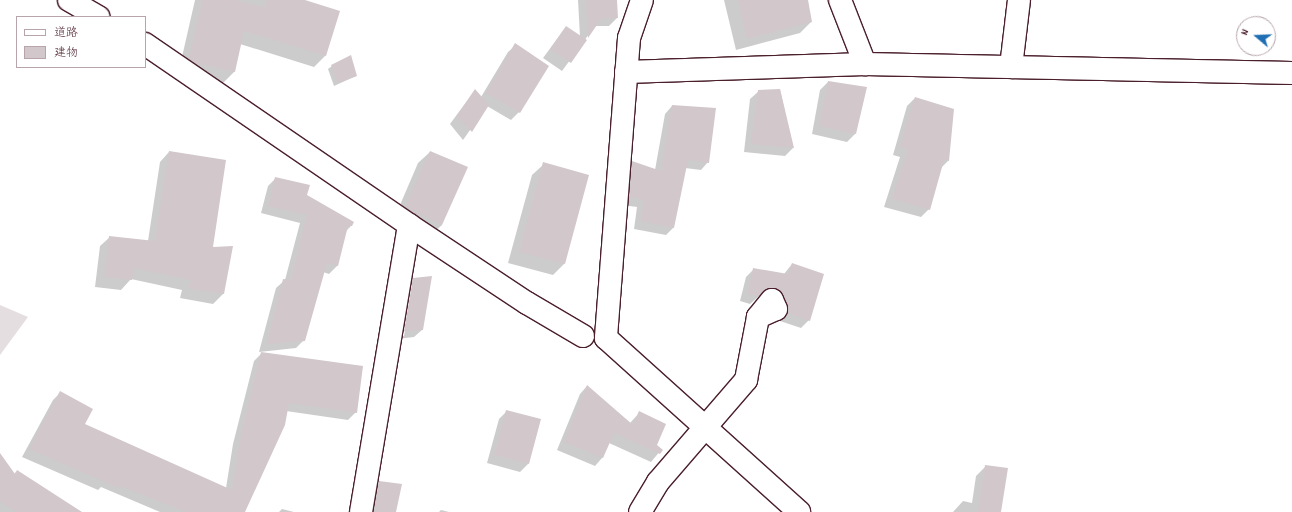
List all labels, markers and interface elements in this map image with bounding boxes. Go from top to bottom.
legend [16,16,146,68]
north arrow [1236,16,1276,56]
text: 道路 [54,25,78,42]
text: N [1237,27,1254,38]
text: 建物 [54,45,78,62]

